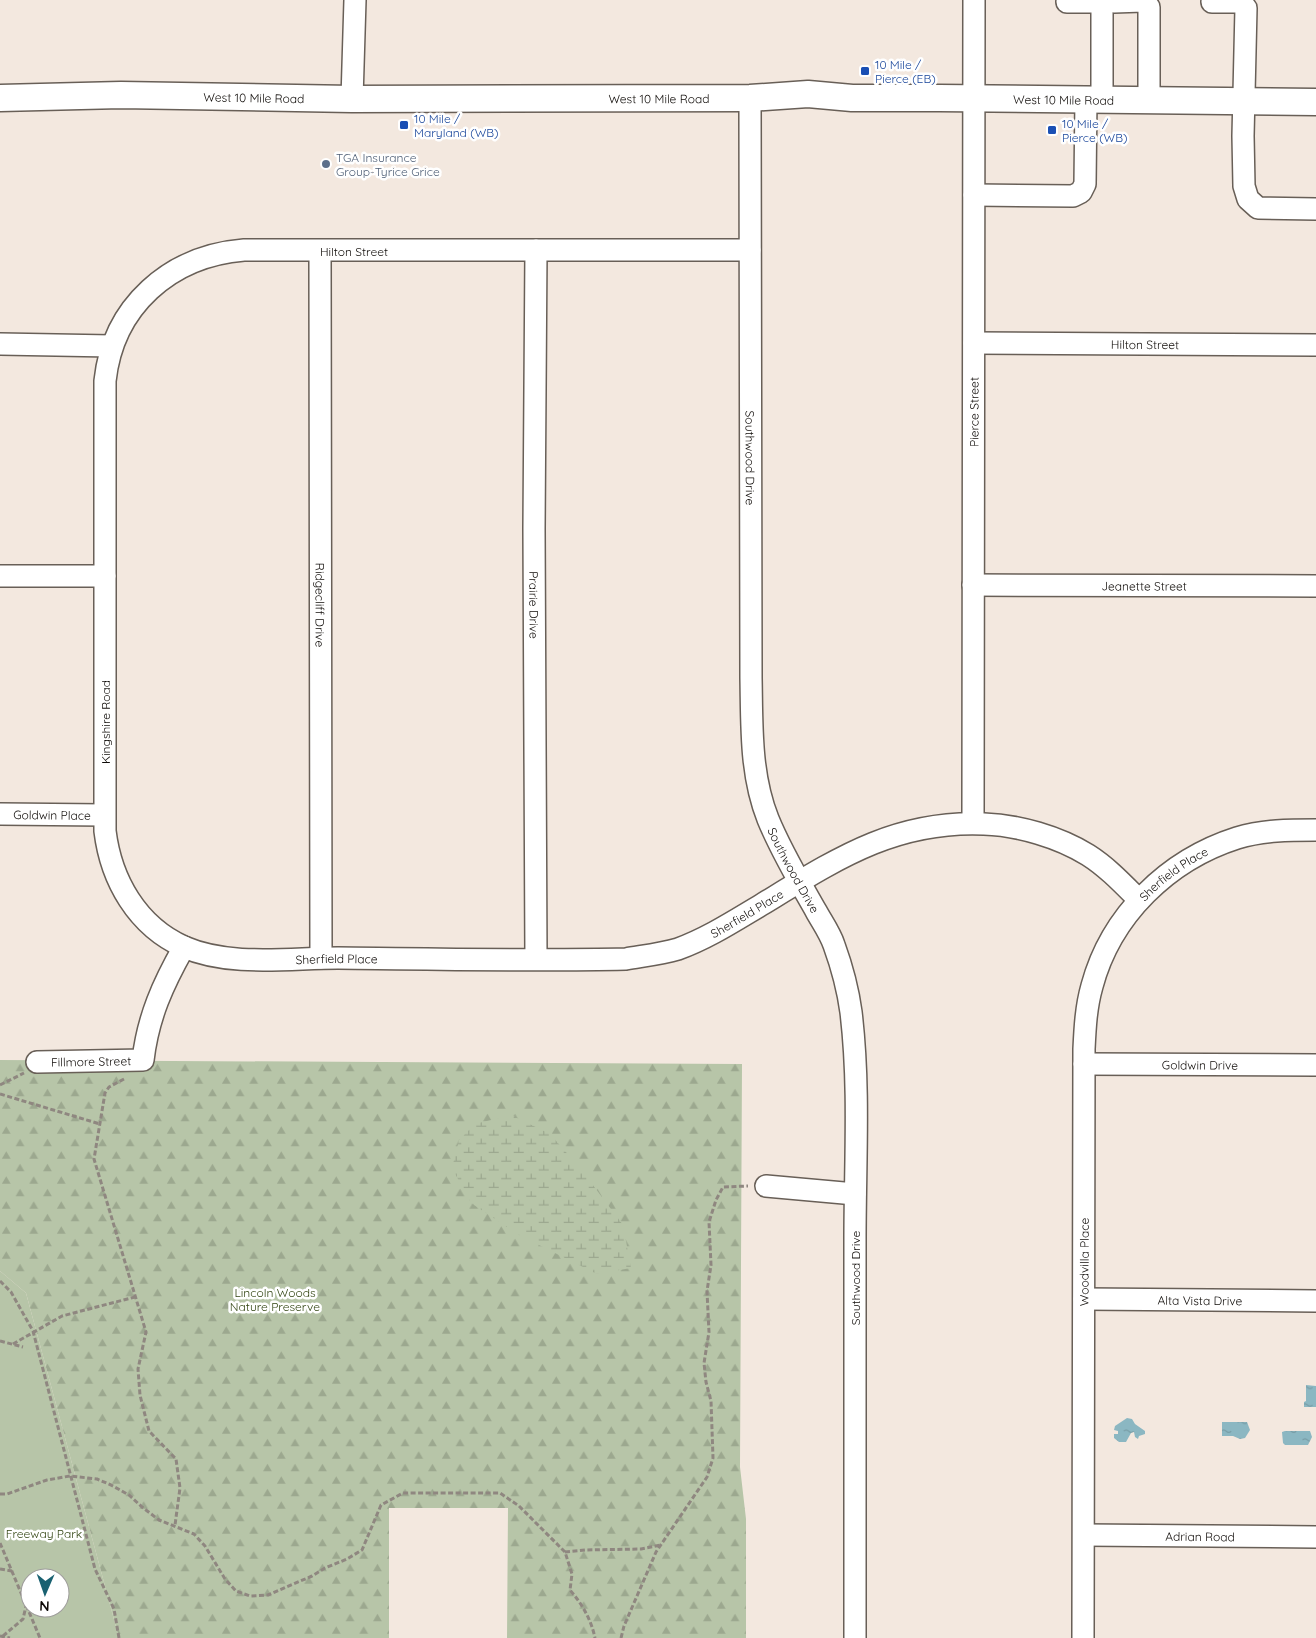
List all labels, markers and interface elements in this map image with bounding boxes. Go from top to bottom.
place label: 10 Mile / Pierce (EB) [875,57,936,86]
marker: 10 Mile / Pierce (EB) [859,65,871,77]
street label: West 10 Mile Road [203,89,305,106]
street label: West 10 Mile Road [608,91,709,106]
street label: West 10 Mile Road [1013,91,1114,107]
place label: 10 Mile / Maryland (WB) [414,111,499,140]
place label: 10 Mile / Pierce (WB) [1062,116,1128,145]
marker: 10 Mile / Maryland (WB) [398,119,410,131]
marker: 10 Mile / Pierce (WB) [1046,124,1058,136]
place label: TGA Insurance Group-Tyrice Grice [336,150,440,179]
marker: TGA Insurance Group-Tyrice Grice [320,158,332,170]
street label: Hilton Street [320,244,388,259]
street label: Hilton Street [1111,336,1179,352]
street label: Pierce Street [966,377,981,447]
street label: Southwood Drive [743,411,758,506]
street label: Ridgecliff Drive [313,563,328,647]
street label: Prairie Drive [527,571,542,639]
street label: Jeanette Street [1101,578,1187,593]
street label: Kingshire Road [98,680,113,764]
street label: Goldwin Place [13,807,91,822]
street label: Southwood Drive [765,825,823,915]
street label: Sherfield Place [1136,843,1210,904]
street label: Sherfield Place [708,886,786,941]
street label: Sherfield Place [295,950,378,967]
street label: Fillmore Street [51,1053,131,1069]
street label: Goldwin Drive [1162,1057,1238,1072]
street label: Woodvilla Place [1076,1218,1091,1306]
street label: Southwood Drive [848,1230,863,1325]
park label: Lincoln Woods Nature Preserve [230,1285,320,1314]
street label: Alta Vista Drive [1157,1292,1243,1308]
park label: Freeway Park [6,1526,82,1541]
street label: Adrian Road [1165,1528,1235,1544]
north arrow [20,1568,70,1618]
text: N [39,1597,50,1615]

